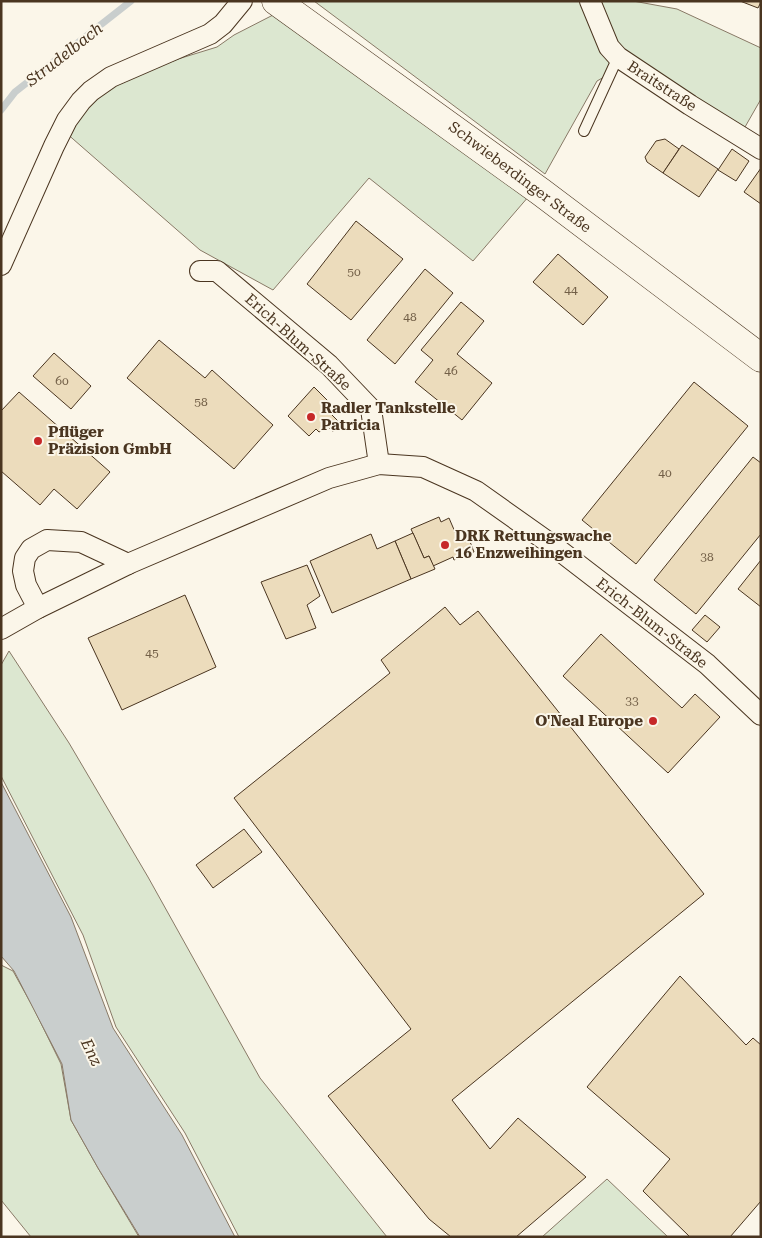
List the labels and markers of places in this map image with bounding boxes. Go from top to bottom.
place label: Radler Tankstelle Patricia [321,399,456,434]
marker: Radler Tankstelle Patricia [305,411,317,423]
place label: Pflüger Präzision GmbH [48,423,172,458]
marker: Pflüger Präzision GmbH [32,435,44,447]
place label: DRK Rettungswache 16 Enzweihingen [455,527,612,562]
marker: DRK Rettungswache 16 Enzweihingen [439,539,451,551]
place label: O'Neal Europe [535,712,643,730]
marker: O'Neal Europe [647,715,659,727]

